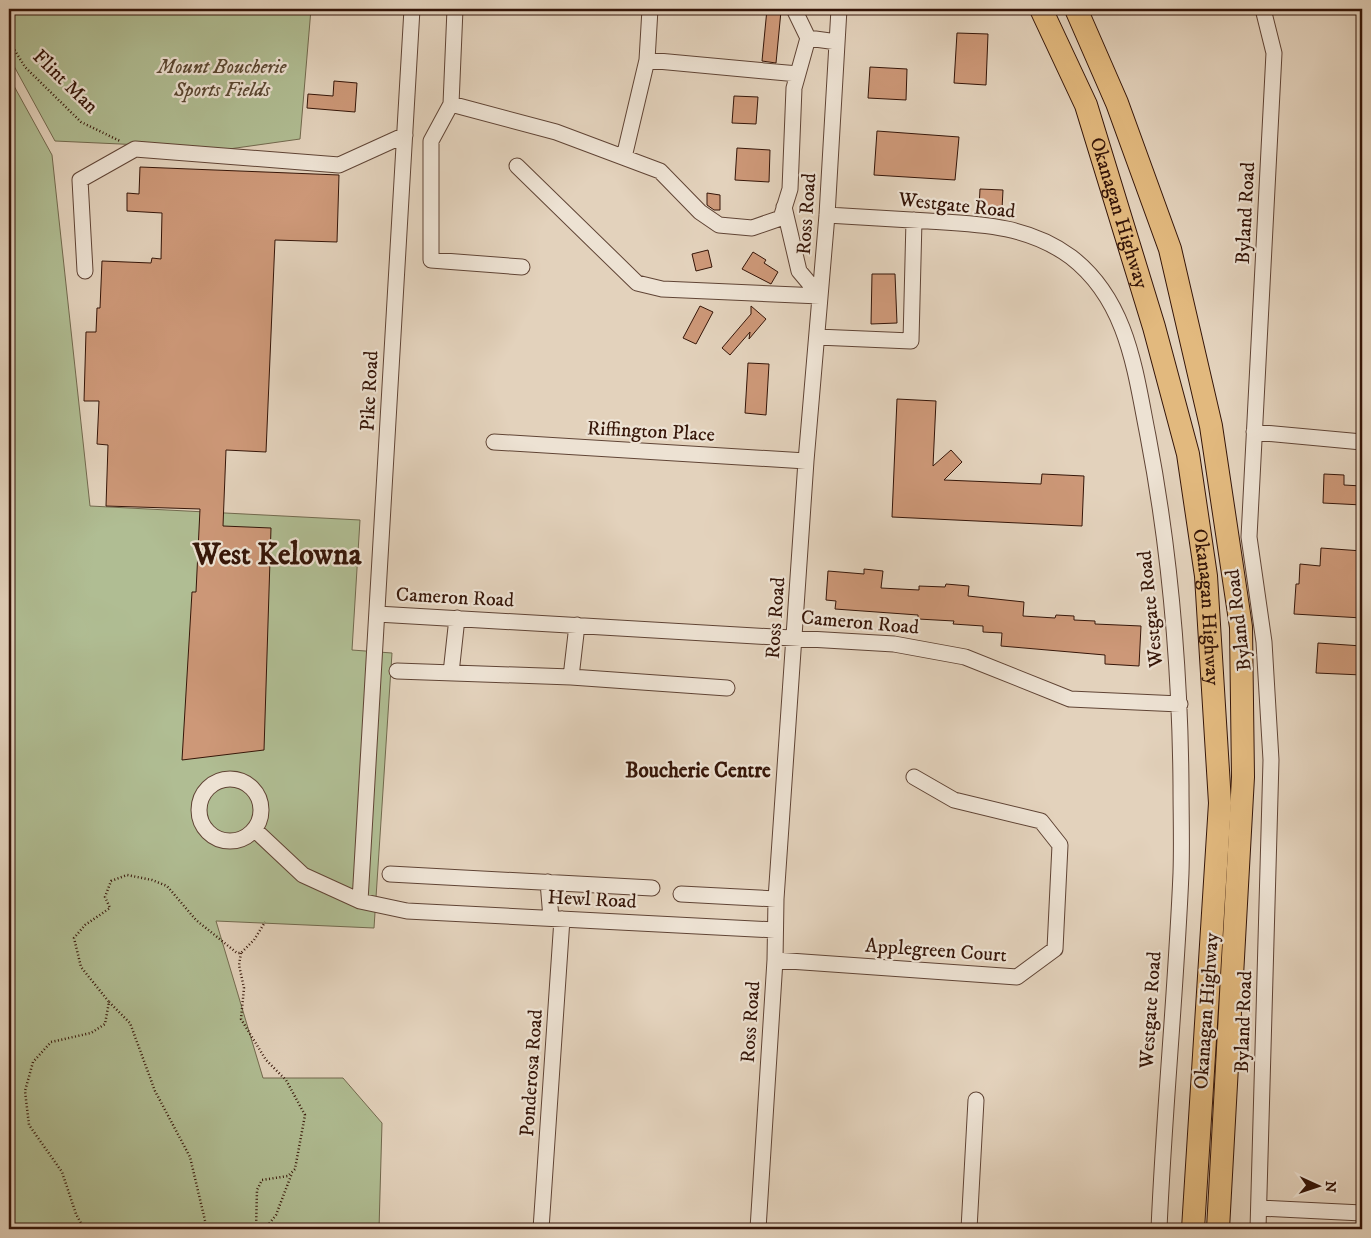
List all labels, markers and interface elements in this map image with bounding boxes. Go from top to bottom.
street label: Flint Man [27,45,103,120]
park label: Mount Boucherie Sports Fields [156,55,288,103]
street label: Okanagan Highway [1084,134,1154,292]
street label: Byland Road [1231,161,1261,265]
street label: Ross Road [792,172,822,256]
street label: Westgate Road [896,187,1017,225]
street label: Pike Road [355,350,385,432]
street label: Riffington Place [586,416,716,448]
street label: Okanagan Highway [1187,527,1225,687]
district label: West Kelowna [192,537,363,574]
street label: Westgate Road [1132,549,1170,670]
street label: Byland Road [1220,568,1258,672]
street label: Ross Road [761,576,791,660]
street label: Cameron Road [395,582,515,614]
street label: Cameron Road [800,605,920,641]
district label: Boucherie Centre [625,758,771,784]
street label: Hewl Road [547,885,637,915]
street label: Okanagan Highway [1189,931,1225,1090]
street label: Applegreen Court [864,934,1008,968]
street label: Westgate Road [1134,951,1168,1070]
street label: Byland Road [1230,970,1258,1074]
street label: Ross Road [736,980,766,1064]
street label: Ponderosa Road [515,1008,549,1138]
north arrow [1294,1160,1344,1210]
text: N [1321,1180,1339,1193]

